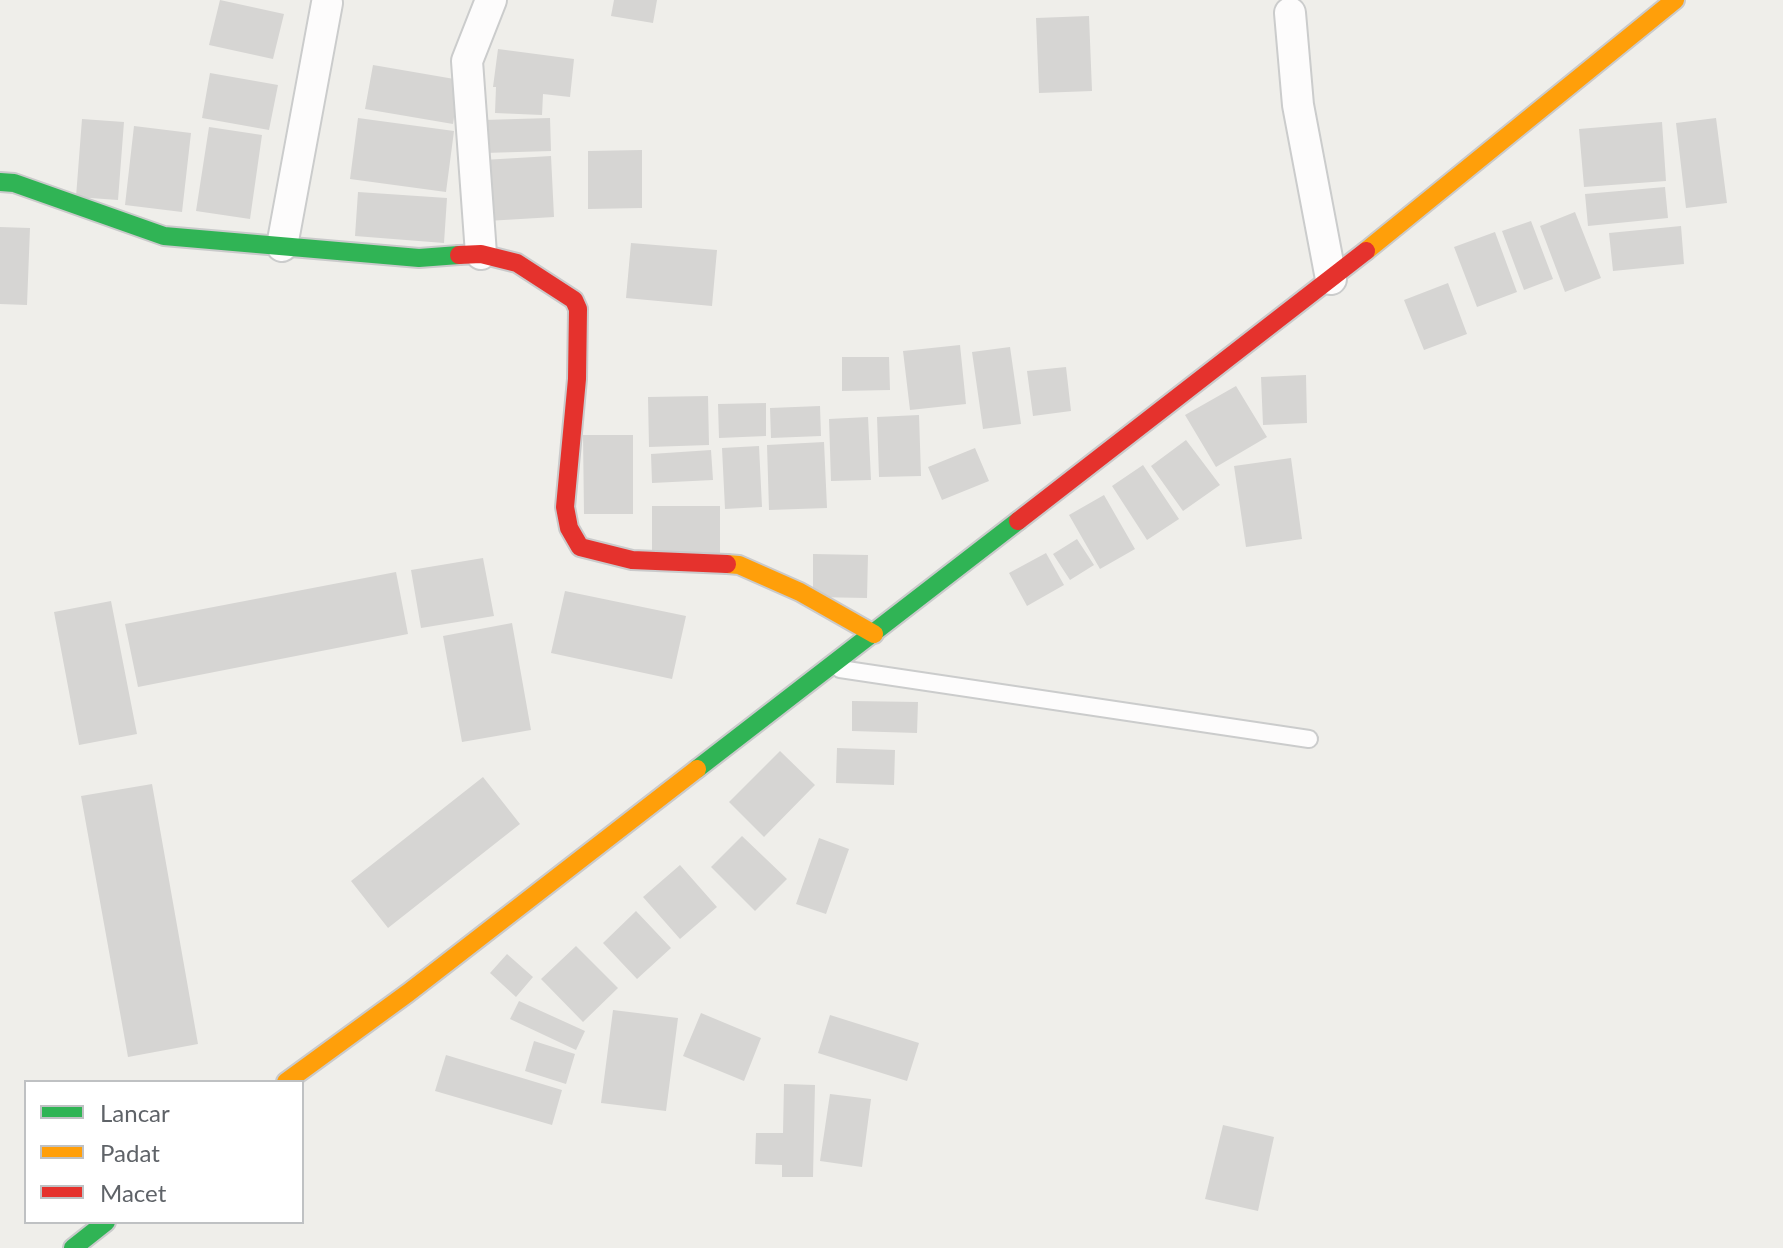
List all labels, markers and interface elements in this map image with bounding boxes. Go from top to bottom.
legend [24,1080,304,1224]
text: Lancar [100,1098,170,1127]
text: Padat [100,1138,160,1167]
text: Macet [100,1178,166,1207]

